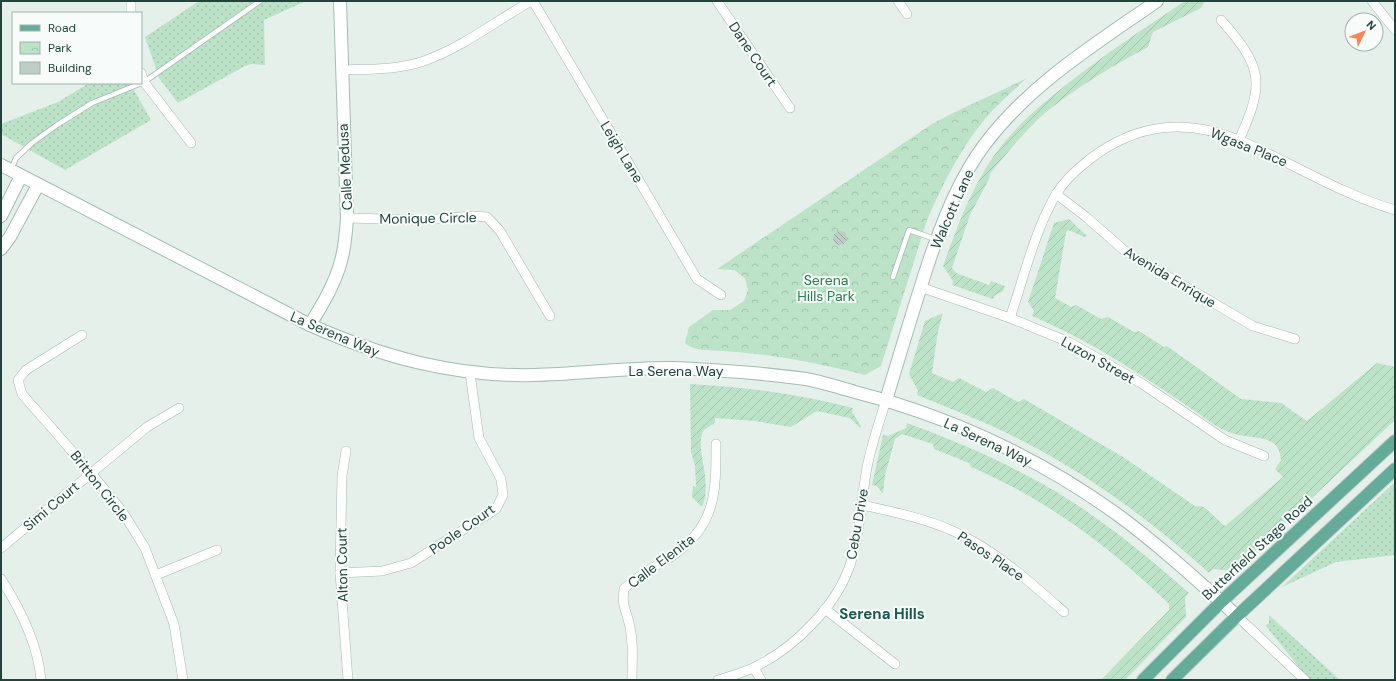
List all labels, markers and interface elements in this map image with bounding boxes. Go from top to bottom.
legend [12,12,142,84]
north arrow [1344,12,1384,52]
text: N [1363,17,1379,33]
street label: Dane Court [725,18,781,90]
text: Road [48,20,76,36]
text: Park [48,40,72,56]
text: Building [48,60,92,76]
street label: Leigh Lane [597,118,647,186]
street label: Calle Medusa [334,123,356,211]
street label: Wgasa Place [1208,123,1290,171]
street label: Walcott Lane [926,166,978,252]
street label: Monique Circle [379,208,477,228]
street label: Avenida Enrique [1121,242,1219,312]
park label: Serena Hills Park [797,271,855,305]
street label: La Serena Way [288,307,382,361]
street label: Luzon Street [1058,332,1138,388]
street label: La Serena Way [628,362,724,380]
street label: La Serena Way [941,414,1035,470]
street label: Britton Circle [67,447,133,525]
street label: Simi Court [19,477,83,535]
street label: Cebu Drive [842,487,872,561]
street label: Butterfield Stage Road [1198,492,1316,604]
street label: Poole Court [426,500,498,558]
street label: Alton Court [332,527,352,603]
street label: Pasos Place [954,527,1028,585]
street label: Calle Elenita [624,530,698,592]
district label: Serena Hills [839,604,925,624]

